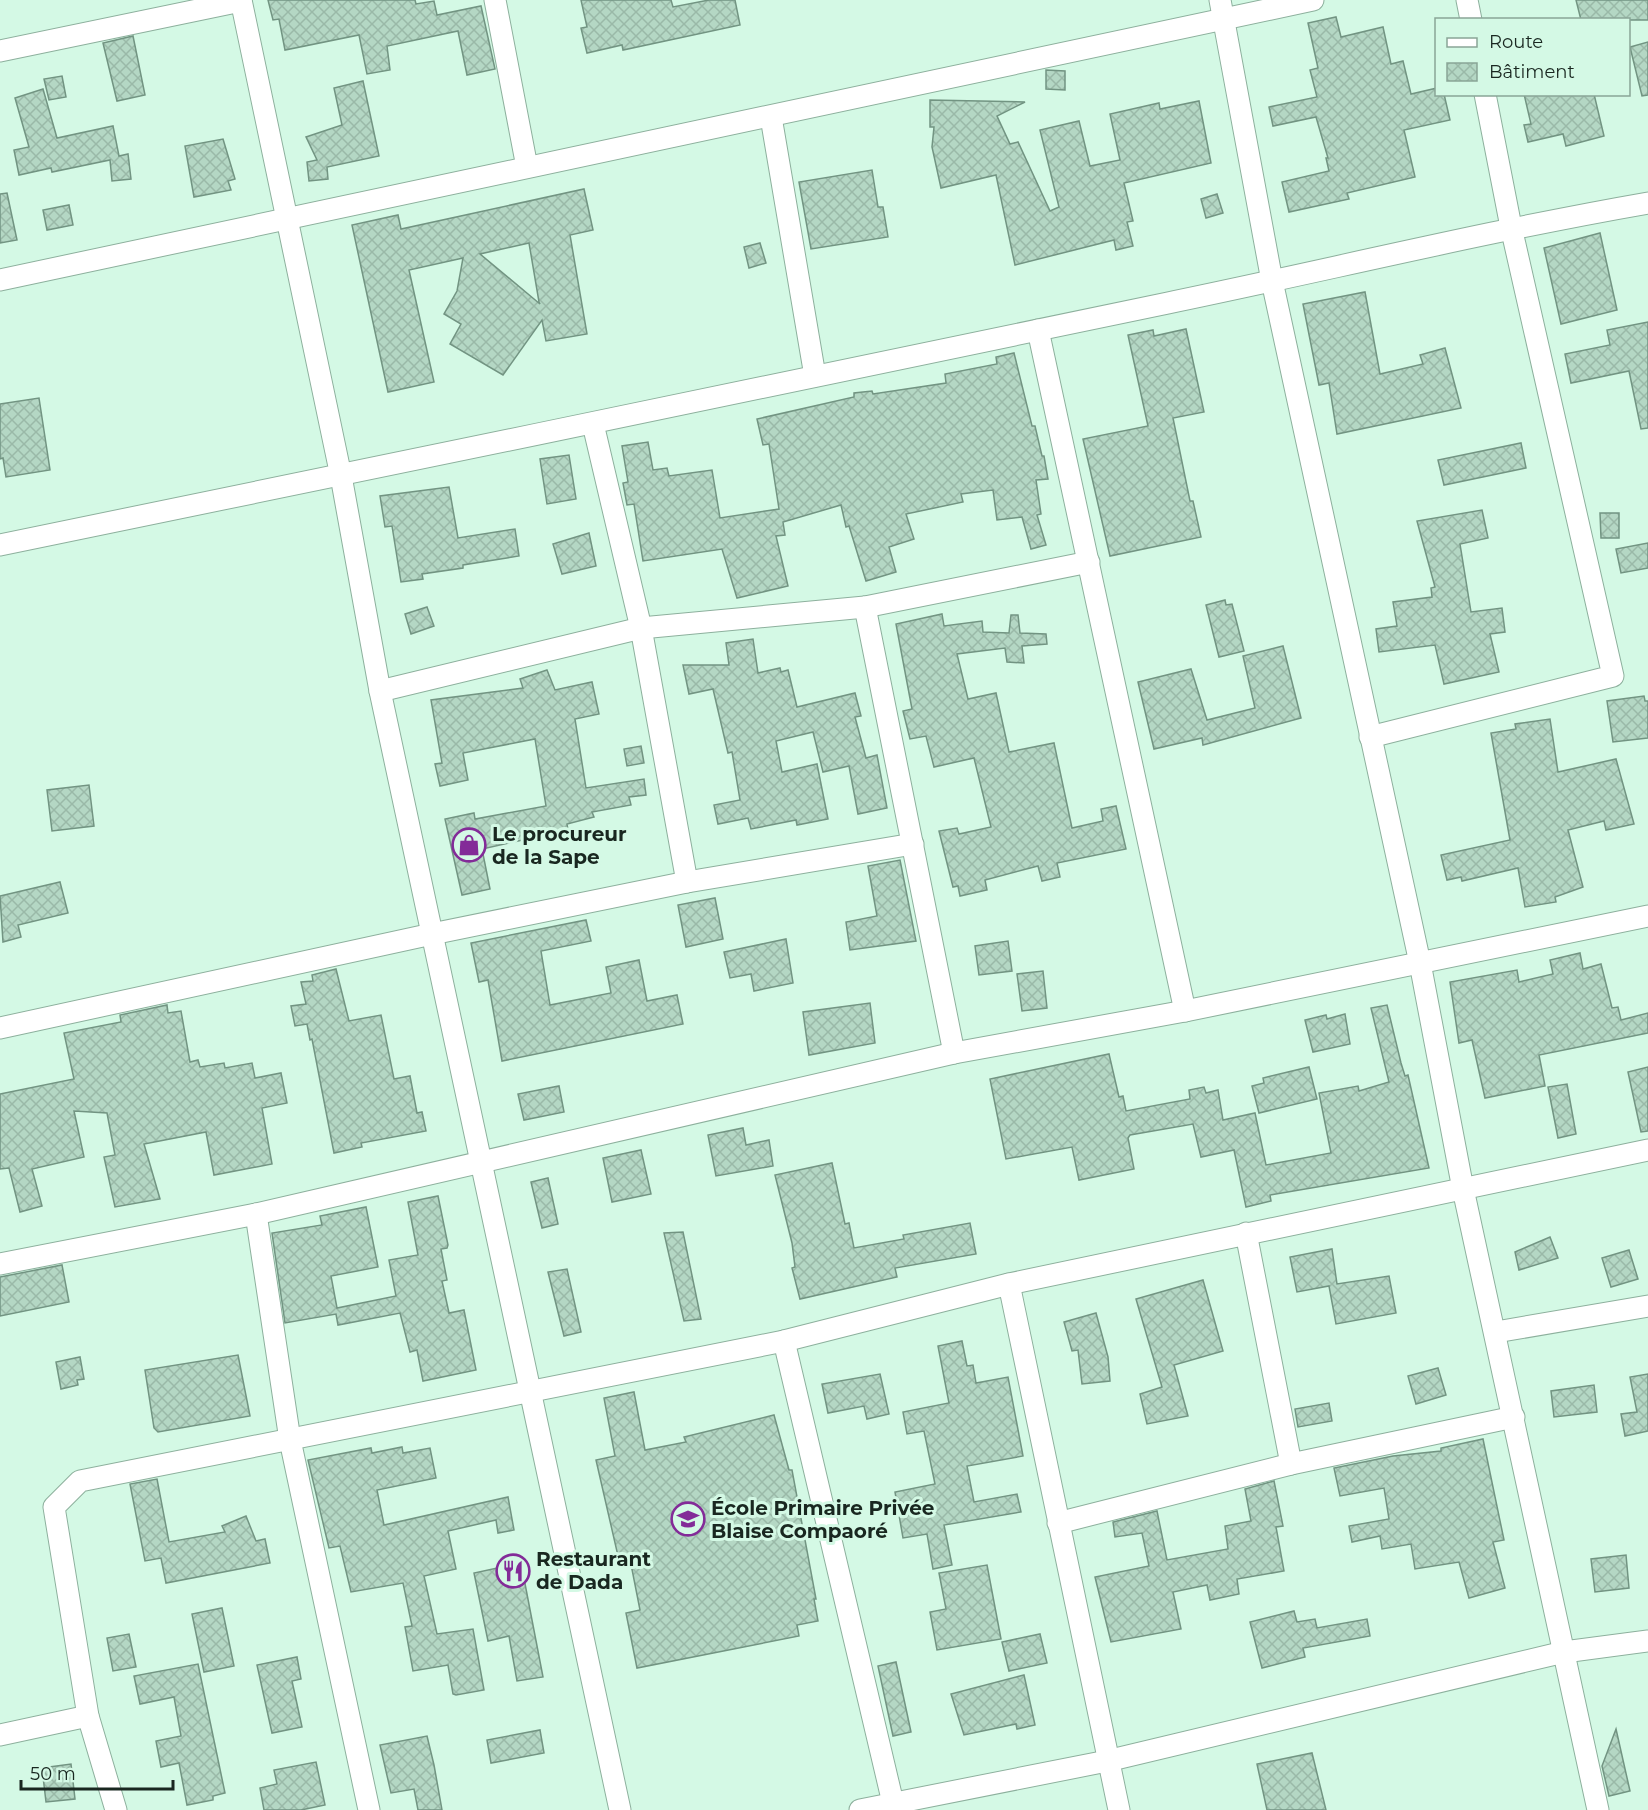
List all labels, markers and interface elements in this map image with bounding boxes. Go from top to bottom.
legend [1435,18,1630,96]
text: Route [1489,31,1543,53]
text: Bâtiment [1489,61,1575,83]
place label: Le procureur de la Sape [492,822,627,869]
shop icon: Le procureur de la Sape [451,827,487,863]
place label: École Primaire Privée Blaise Compaoré [711,1496,934,1543]
school or university icon: École Primaire Privée Blaise Compaoré [670,1501,706,1537]
place label: Restaurant de Dada [536,1547,651,1594]
restaurant icon: Restaurant de Dada [495,1553,531,1589]
scale bar [21,1753,172,1791]
text: 50 m [30,1763,76,1785]

